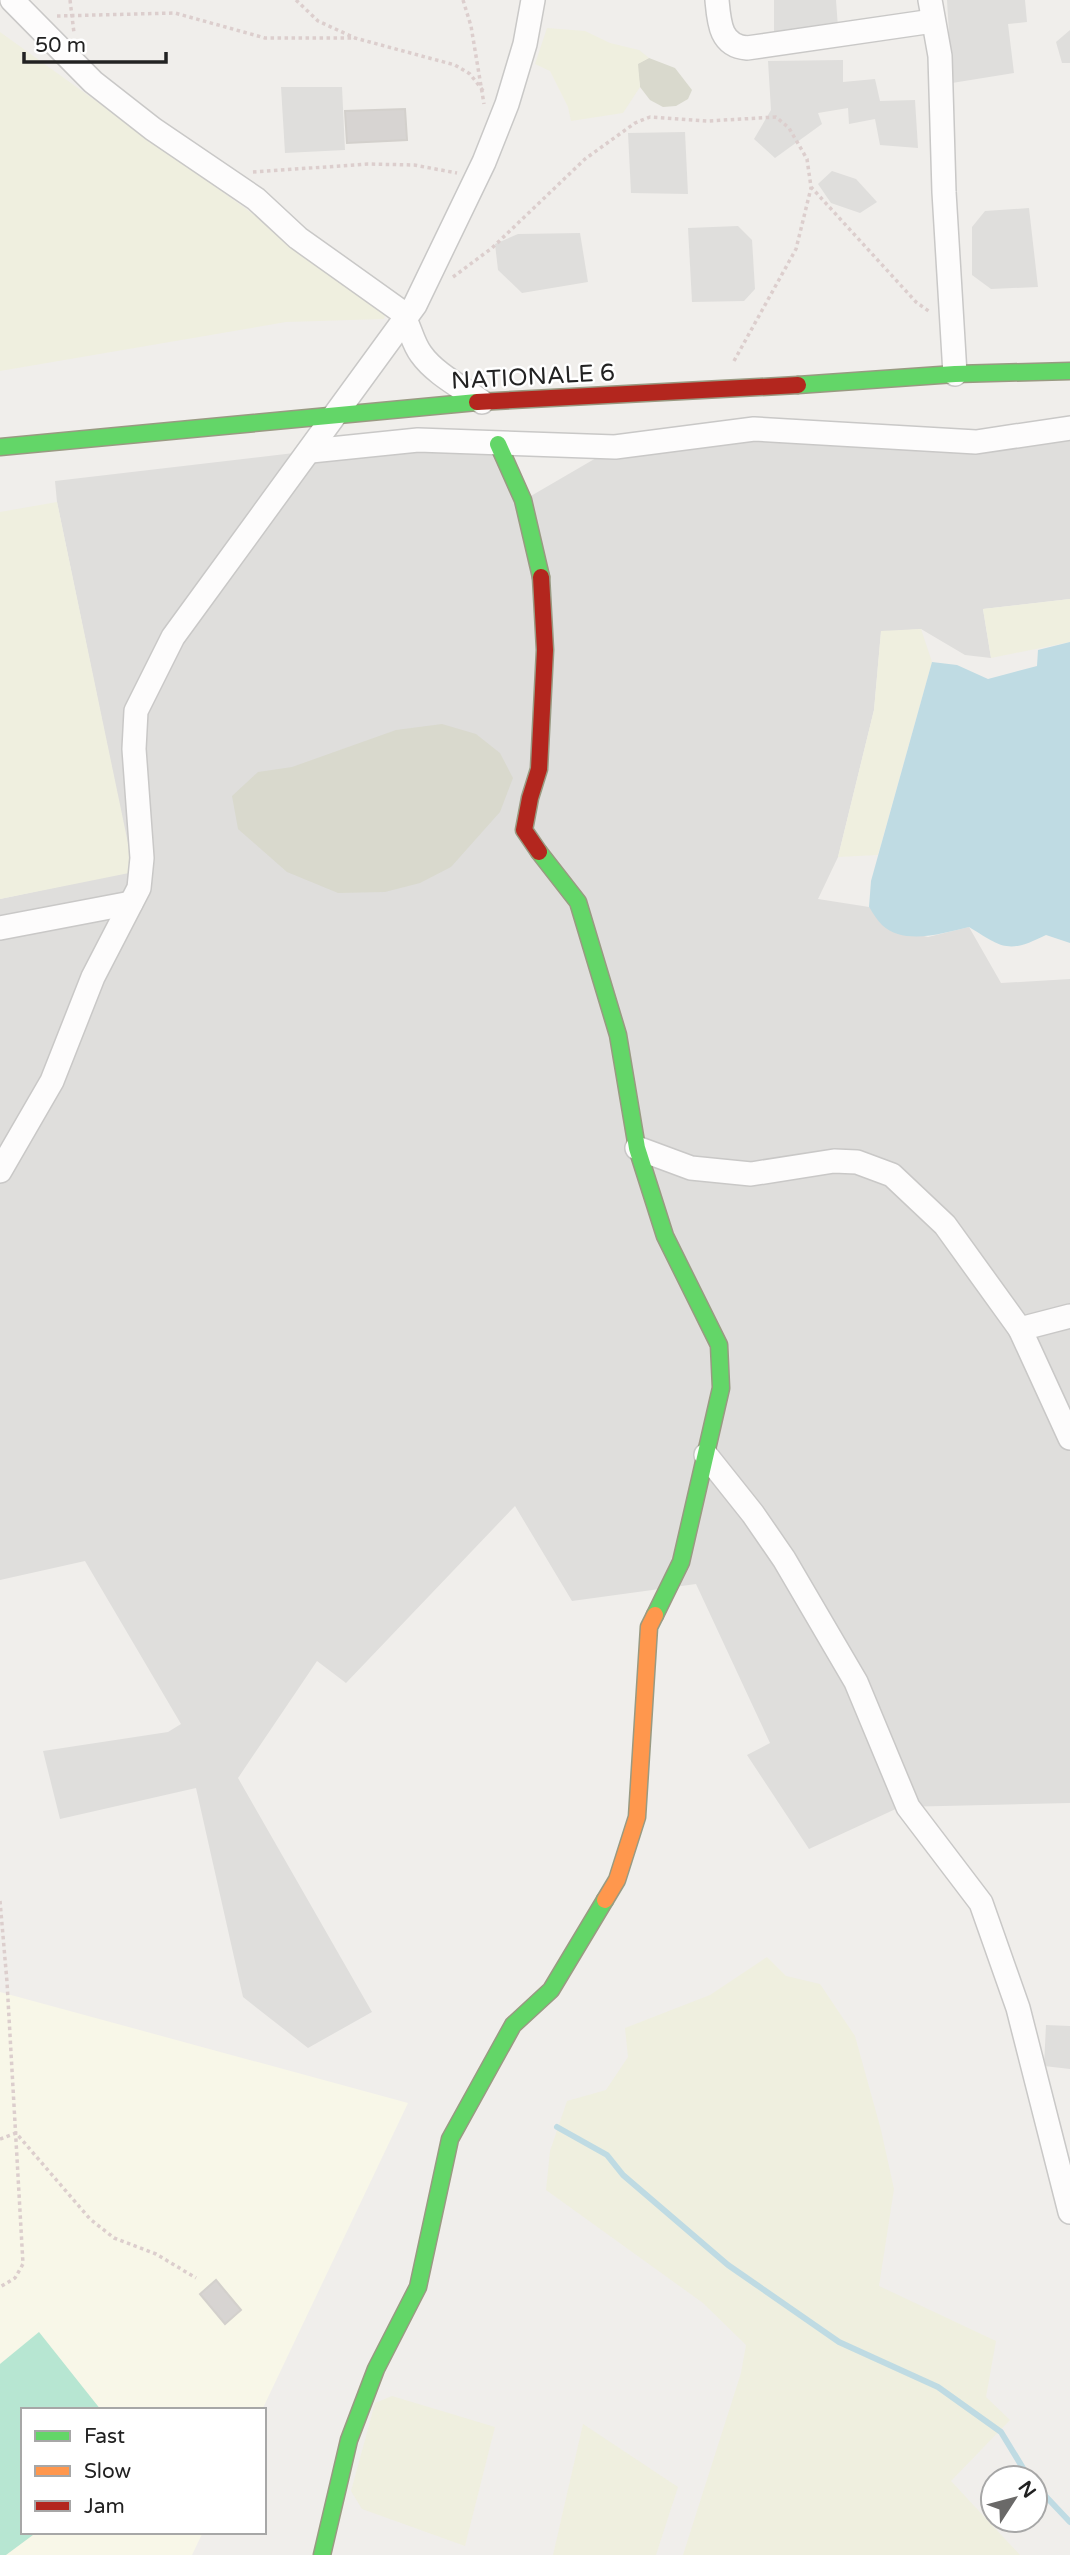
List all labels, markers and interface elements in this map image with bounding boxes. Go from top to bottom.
scale bar [24,21,166,65]
text: 50 m [35,33,86,58]
street label: NATIONALE 6 [450,358,616,396]
legend [21,2408,266,2534]
text: Fast [84,2424,125,2449]
text: Slow [84,2459,132,2484]
north arrow [979,2464,1049,2534]
text: N [1014,2477,1040,2502]
text: Jam [84,2494,125,2519]

